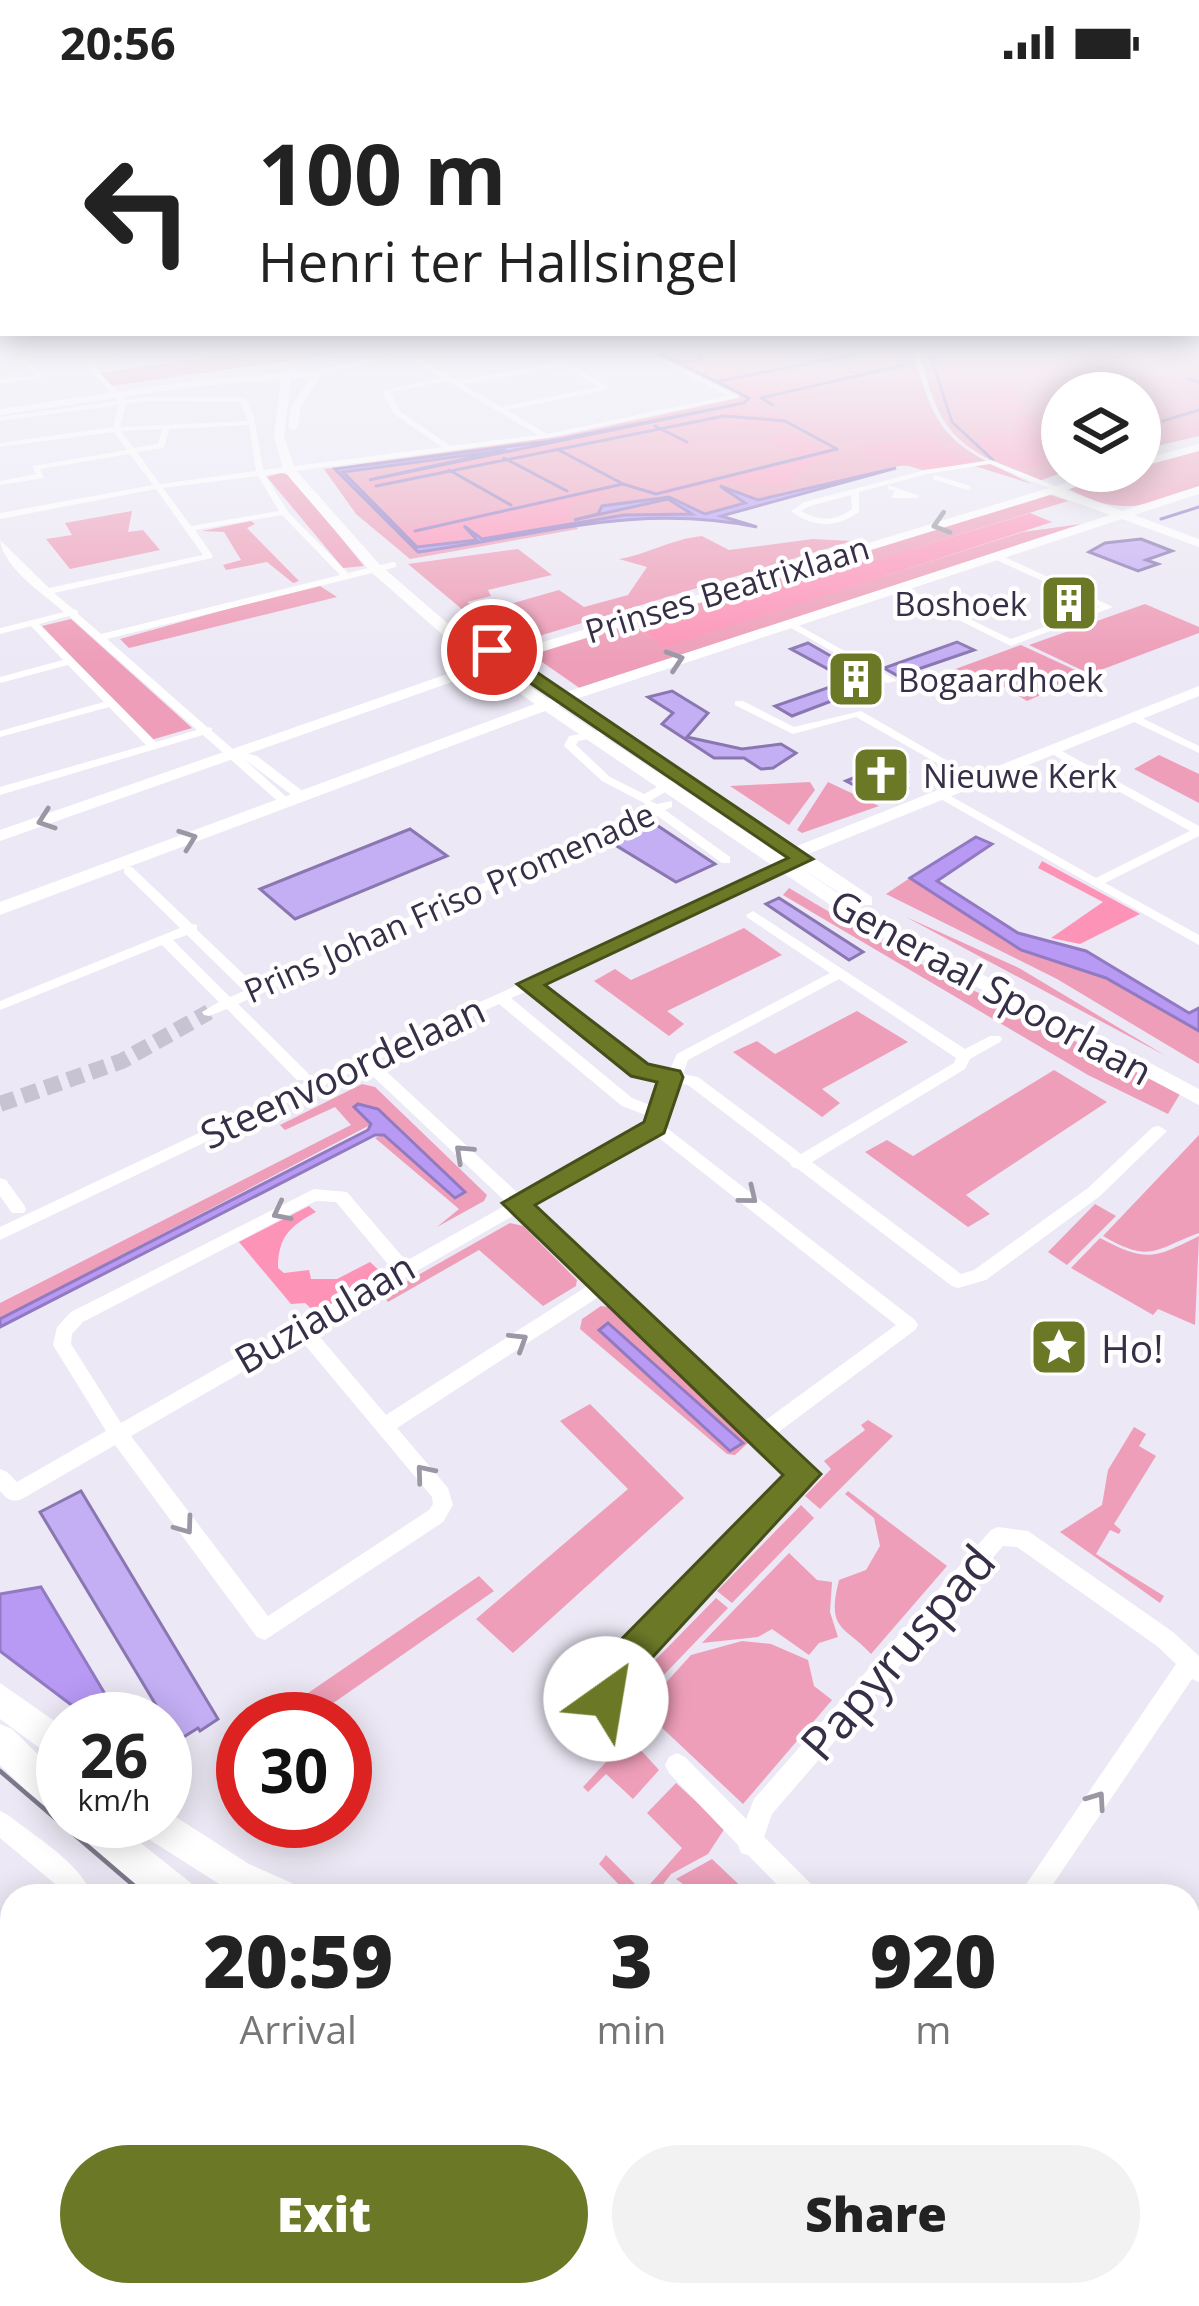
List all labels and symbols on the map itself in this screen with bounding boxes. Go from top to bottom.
one-way arrow [931,510,952,535]
street label: Prinses Beatrixlaan [579,524,875,654]
building icon: Boshoek [1038,572,1100,634]
place label: Boshoek [894,581,1028,626]
pin [441,599,543,701]
building icon: Bogaardhoek [825,648,887,710]
one-way arrow [664,649,685,674]
place label: Bogaardhoek [898,657,1104,702]
church icon: Nieuwe Kerk [850,744,912,806]
place label: Nieuwe Kerk [923,753,1118,798]
street label: Prins Johan Friso Promenade [237,791,661,1013]
one-way arrow [36,806,57,830]
one-way arrow [177,828,198,853]
street label: Generaal Spoorlaan [821,875,1163,1097]
street label: Steenvoordelaan [191,982,493,1160]
one-way arrow [455,1145,476,1167]
one-way arrow [735,1182,757,1204]
one-way arrow [271,1198,293,1221]
street label: Buziaulaan [224,1239,424,1385]
place icon: Ho! [1028,1316,1090,1378]
place label: Ho! [1101,1321,1164,1374]
one-way arrow [506,1333,528,1355]
one-way arrow [416,1464,438,1486]
one-way arrow [170,1513,192,1534]
street label: Papyruspad [785,1530,1009,1774]
position arrow [543,1636,669,1762]
speed limit sign: 30 [216,1692,372,1848]
one-way arrow [1083,1791,1105,1813]

